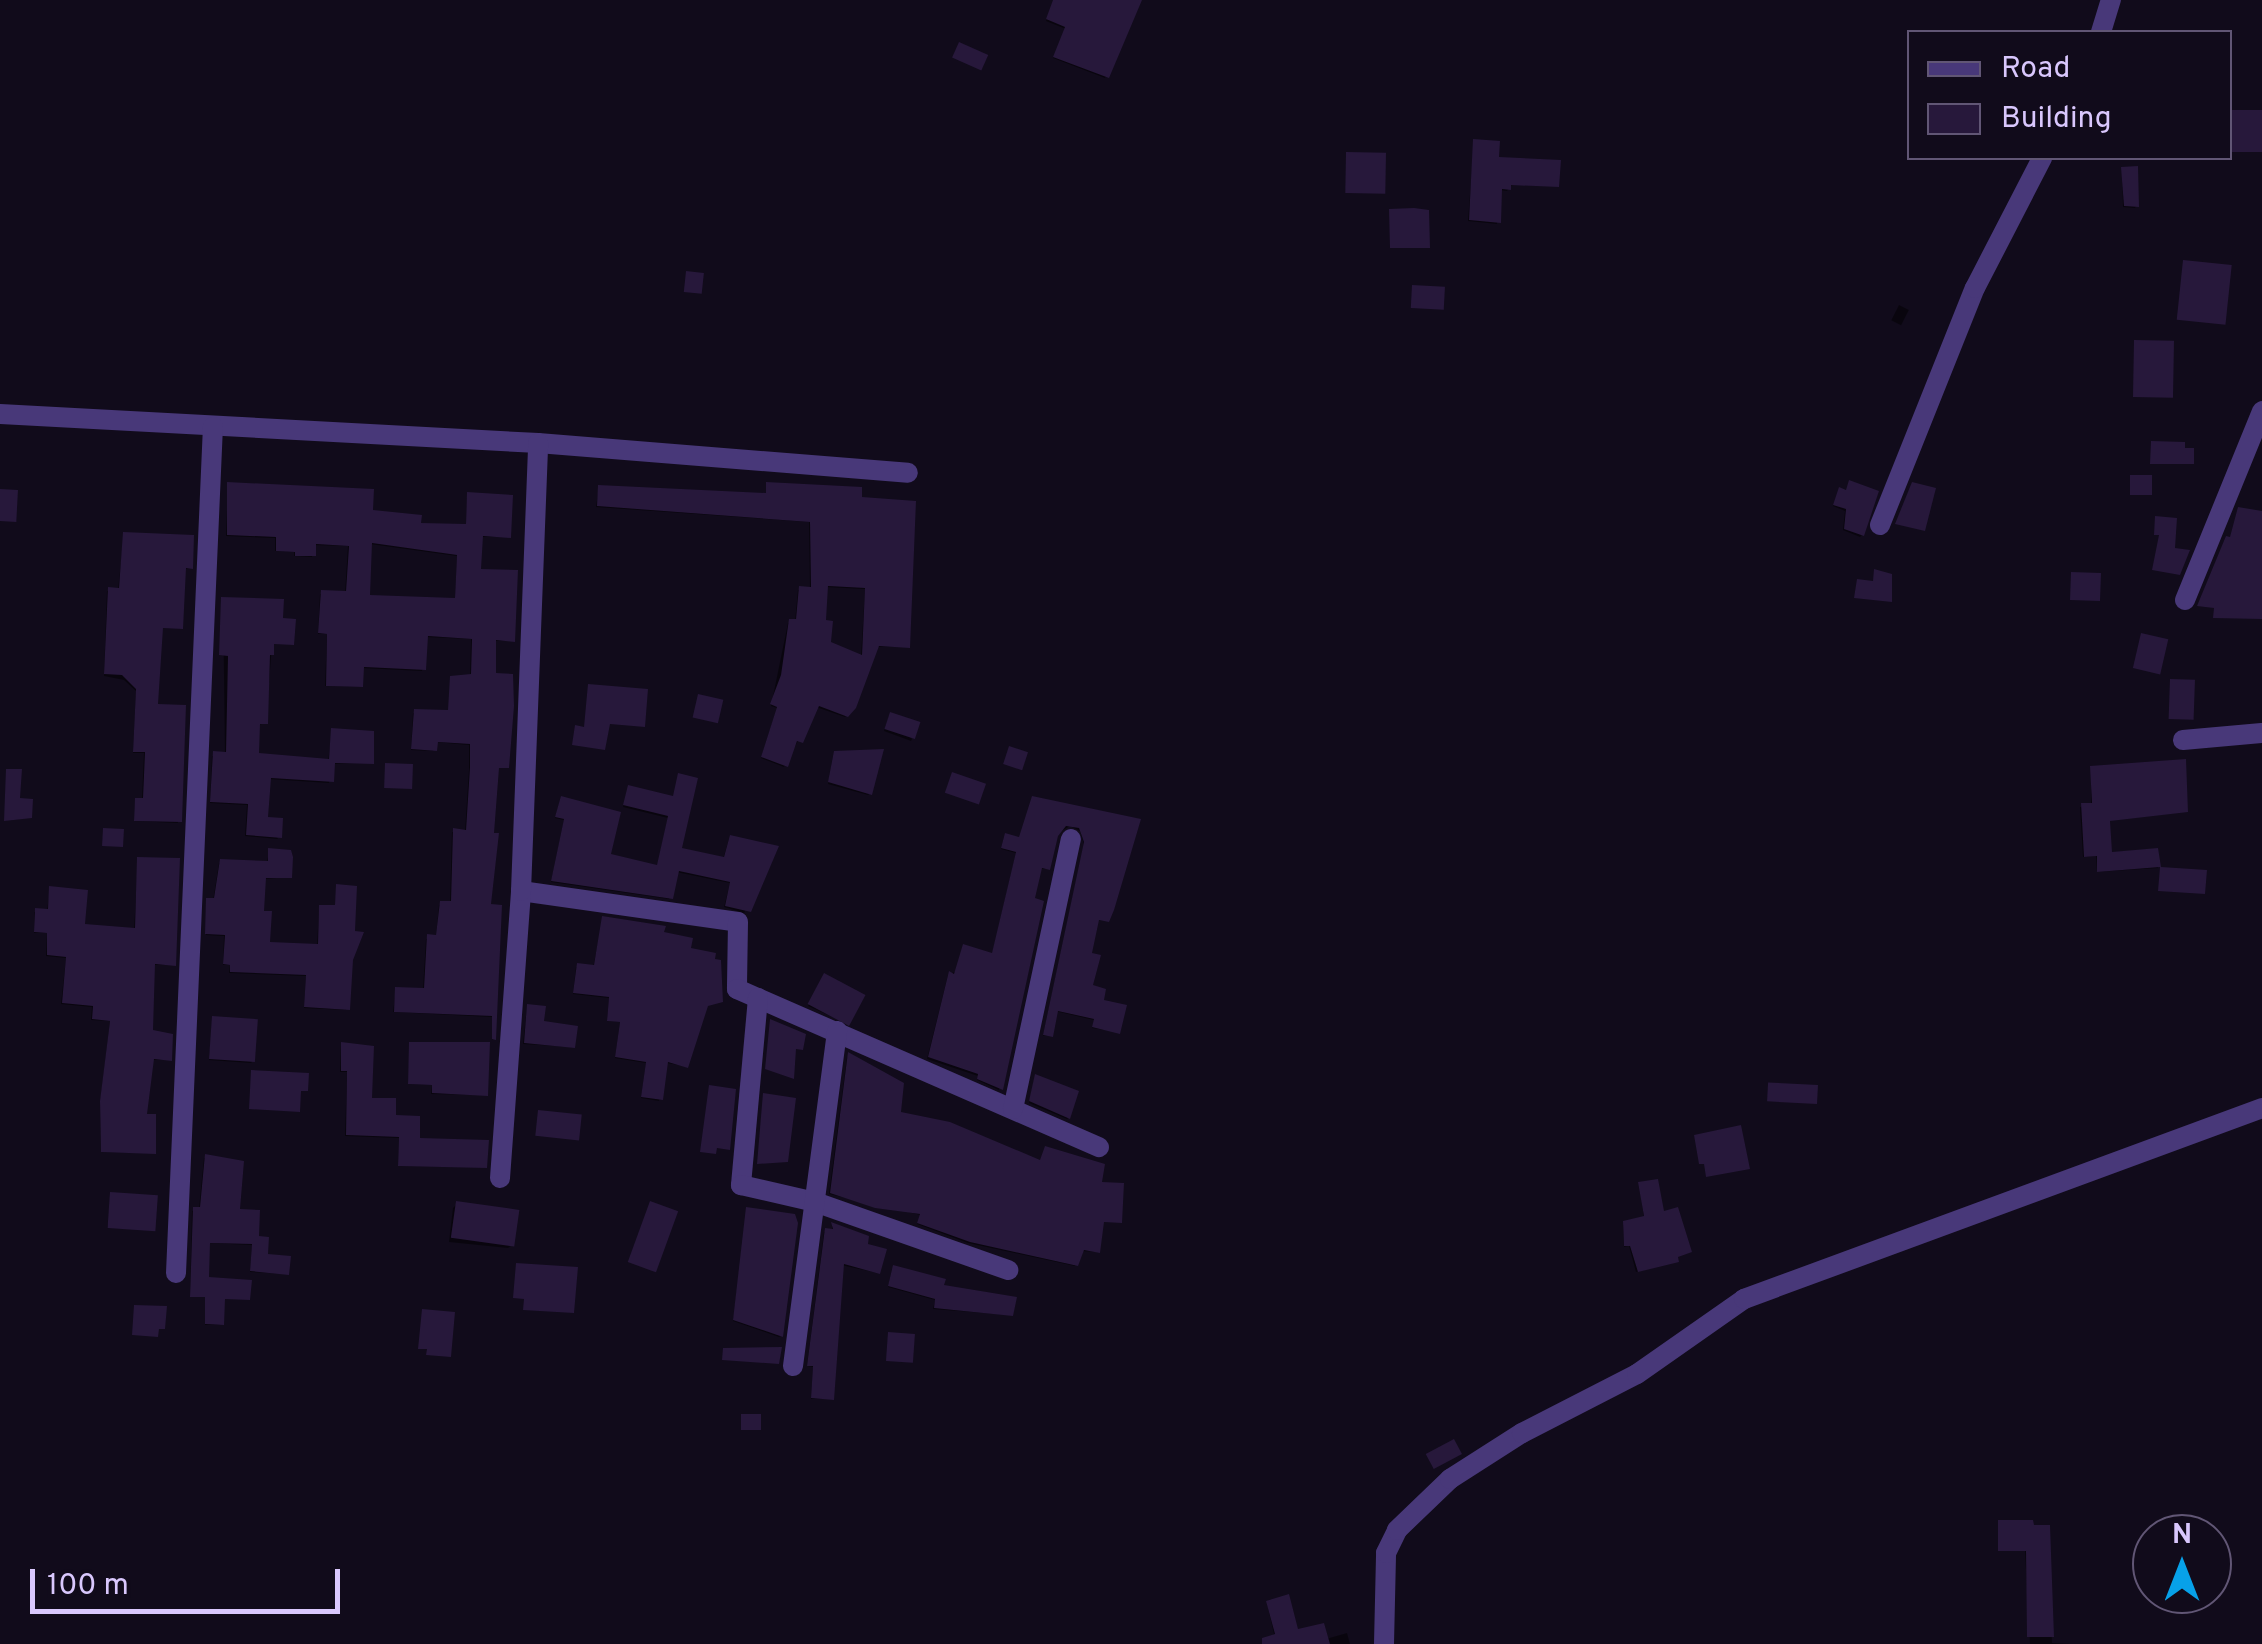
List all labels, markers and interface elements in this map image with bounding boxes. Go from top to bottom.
legend [1907,30,2232,160]
text: Road [2001,51,2070,88]
text: Building [2001,101,2112,138]
north arrow [2132,1514,2232,1614]
text: N [2172,1518,2192,1554]
scale bar [35,1549,345,1611]
text: 100 m [47,1568,129,1605]

